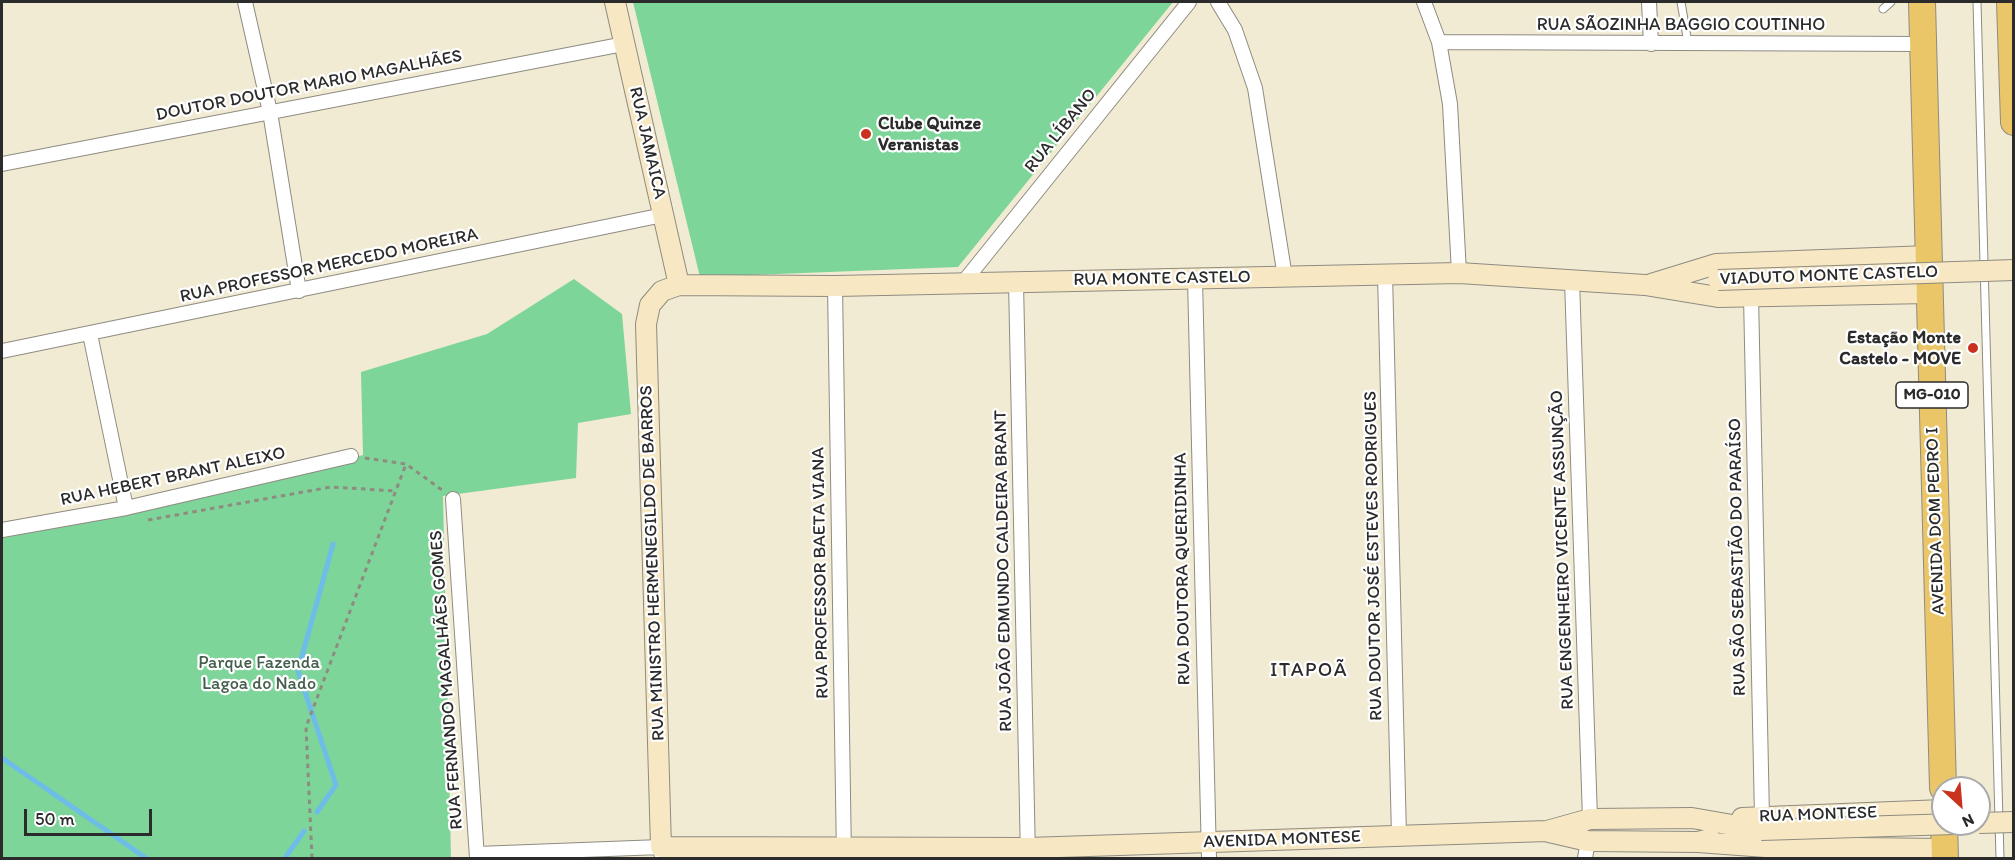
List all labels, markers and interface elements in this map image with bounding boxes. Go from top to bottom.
street label: RUA SÃOZINHA BAGGIO COUTINHO [1537,14,1825,36]
street label: DOUTOR DOUTOR MARIO MAGALHÃES [154,46,464,126]
street label: RUA LÍBANO [1020,84,1102,178]
street label: RUA JAMAICA [624,85,670,201]
place label: Clube Quinze Veranistas [878,113,981,156]
marker: Clube Quinze Veranistas [859,127,873,141]
street label: RUA PROFESSOR MERCEDO MOREIRA [178,224,480,308]
street label: VIADUTO MONTE CASTELO [1719,261,1939,291]
street label: RUA MONTE CASTELO [1073,267,1251,291]
place label: Estação Monte Castelo - MOVE [1839,327,1961,370]
marker: Estação Monte Castelo - MOVE [1966,341,1980,355]
road number: MG-010 [1896,382,1968,408]
street label: RUA MINISTRO HERMENEGILDO DE BARROS [636,385,670,741]
street label: RUA ENGENHEIRO VICENTE ASSUNÇÃO [1547,390,1579,710]
street label: RUA DOUTOR JOSÉ ESTEVES RODRIGUES [1360,391,1388,721]
street label: RUA JOÃO EDMUNDO CALDEIRA BRANT [990,410,1018,732]
street label: RUA SÃO SEBASTIÃO DO PARAÍSO [1725,418,1751,696]
street label: AVENIDA DOM PEDRO I [1922,427,1950,615]
street label: RUA HEBERT BRANT ALEIXO [59,443,287,511]
street label: RUA PROFESSOR BAETA VIANA [808,447,834,699]
street label: RUA DOUTORA QUERIDINHA [1170,452,1196,686]
street label: RUA FERNANDO MAGALHÃES GOMES [426,530,468,830]
park label: Parque Fazenda Lagoa do Nado [198,652,320,694]
district label: ITAPOÃ [1269,659,1349,683]
north arrow [1931,776,1991,836]
scale bar [27,797,154,835]
street label: RUA MONTESE [1759,802,1877,828]
text: 50 m [35,808,75,830]
text: N [1959,810,1977,832]
street label: AVENIDA MONTESE [1203,826,1361,854]

